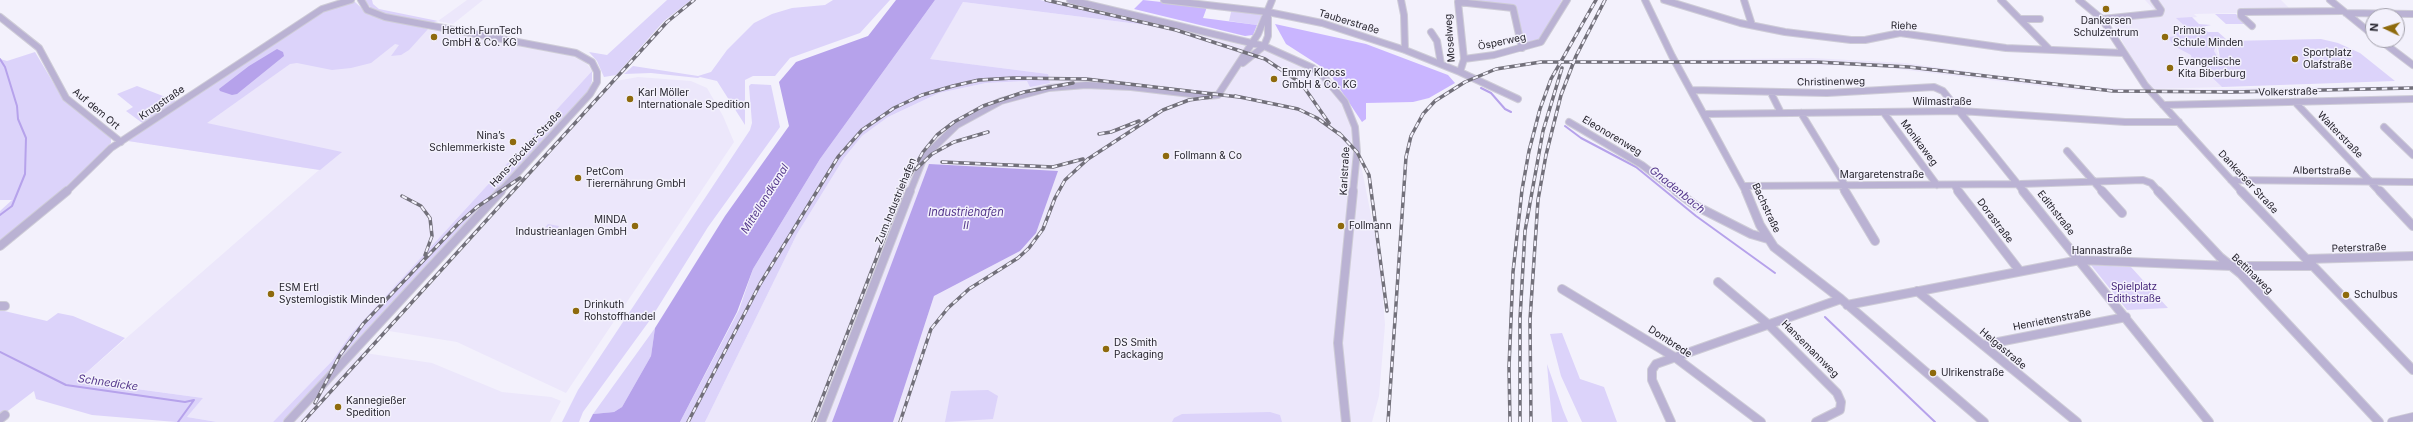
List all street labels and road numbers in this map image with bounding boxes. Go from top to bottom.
street label: Tauberstraße [1317,7,1381,37]
street label: Moselweg [1442,13,1458,63]
street label: Riehe [1891,20,1917,32]
street label: Ösperweg [1477,31,1527,53]
street label: Christinenweg [1797,75,1865,89]
street label: Krugstraße [137,83,187,123]
street label: Volkerstraße [2258,85,2318,99]
street label: Auf dem Ort [70,86,122,132]
street label: Wilmastraße [1913,96,1971,108]
street label: Hans-Böckler-Straße [488,108,564,190]
street label: Walterstraße [2315,109,2365,161]
street label: Eleonorenweg [1580,113,1644,159]
street label: Monikaweg [1898,118,1940,168]
street label: Karlstraße [1338,146,1352,196]
street label: Dankerser Straße [2216,148,2280,216]
street label: Zum Industriehafen [873,156,919,246]
street label: Albertstraße [2293,164,2351,178]
street label: Margaretenstraße [1840,169,1924,181]
street label: Bachstraße [1749,181,1783,235]
street label: Edithstraße [2035,188,2077,238]
street label: Dorastraße [1974,196,2016,246]
street label: Peterstraße [2331,241,2387,255]
street label: Hannastraße [2072,245,2132,257]
street label: Bettinaweg [2229,251,2275,297]
street label: Henriettenstraße [2012,307,2092,333]
street label: Hansemannweg [1779,318,1841,380]
street label: Dombrede [1646,323,1694,361]
street label: Helgastraße [1977,326,2029,372]

